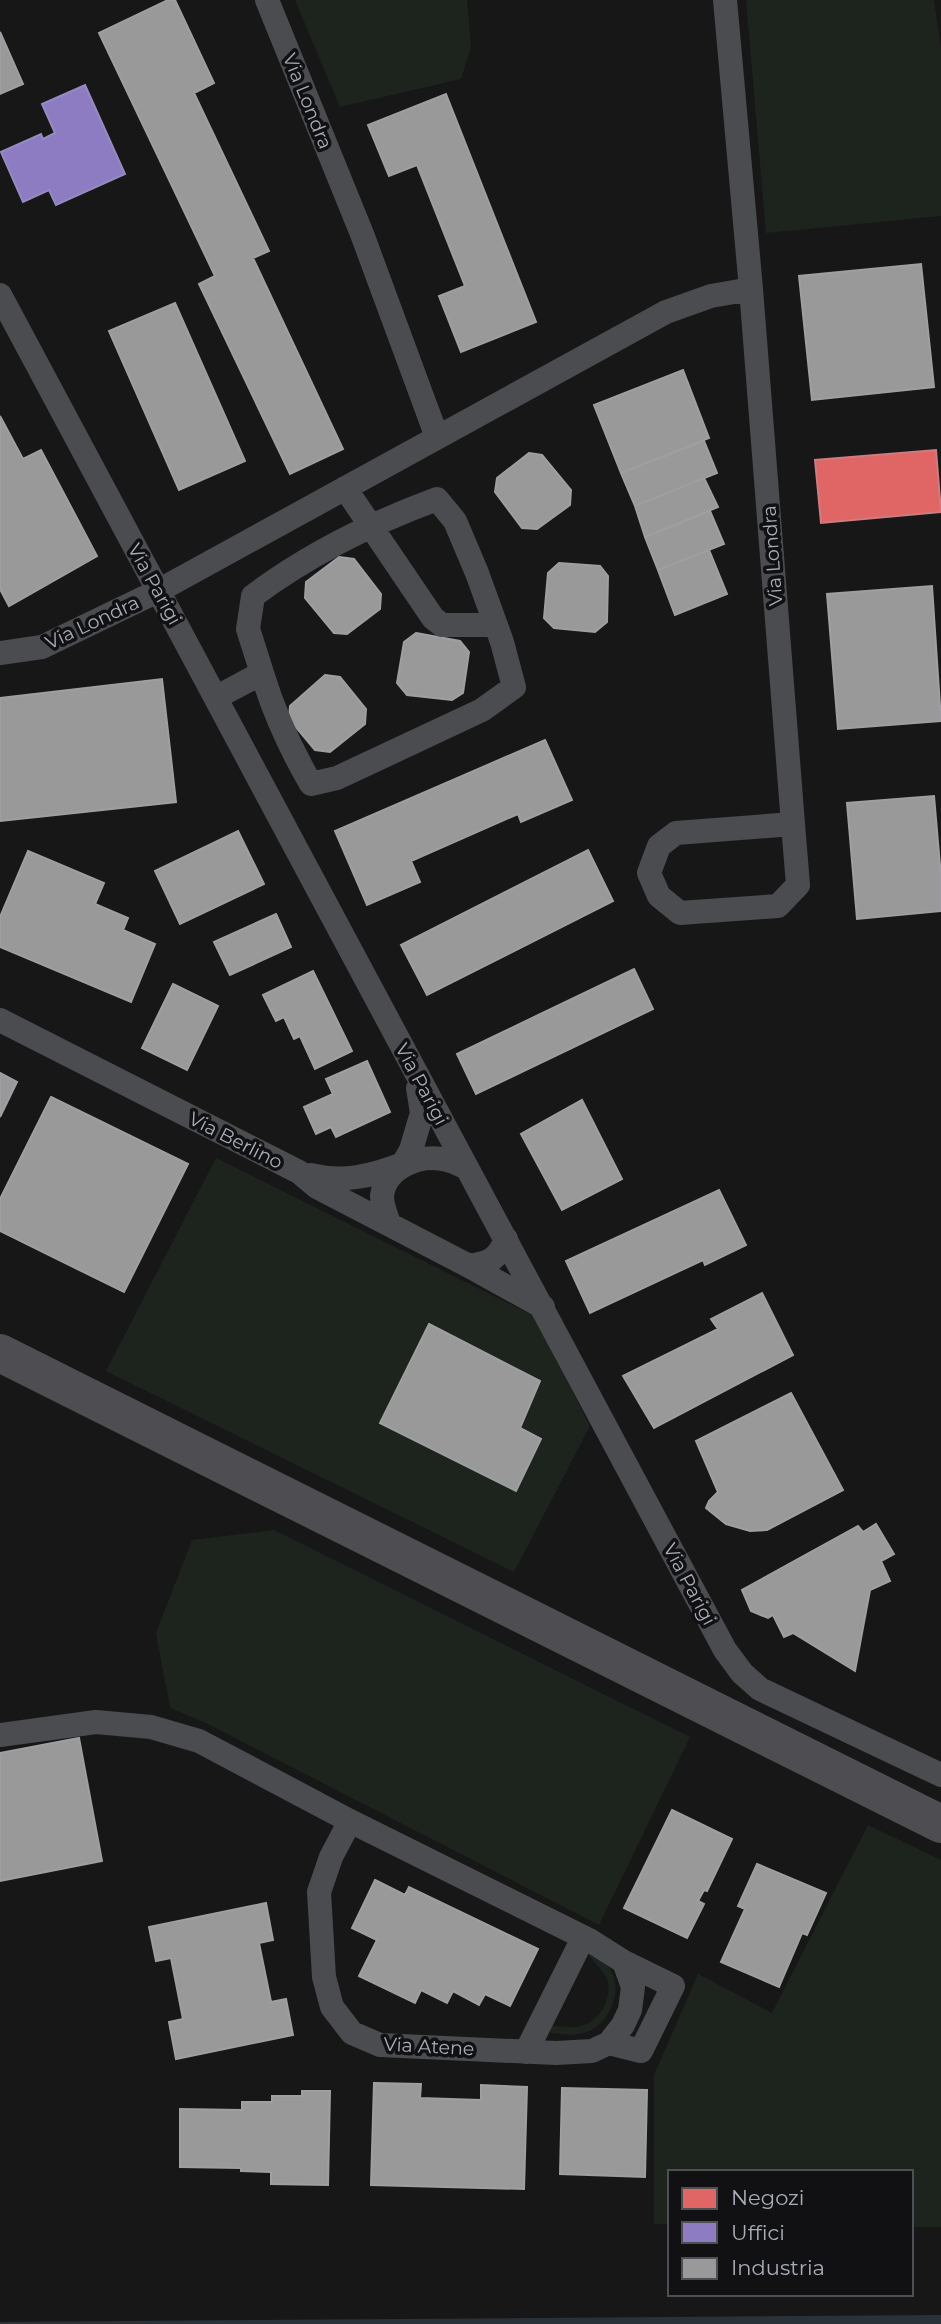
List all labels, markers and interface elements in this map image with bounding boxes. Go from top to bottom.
street label: Via Londra [278,50,337,152]
street label: Via Londra [758,505,787,607]
street label: Via Parigi [123,540,186,629]
street label: Via Londra [42,591,143,654]
street label: Via Parigi [390,1039,453,1129]
street label: Via Berlino [185,1107,287,1174]
street label: Via Parigi [658,1539,721,1629]
street label: Via Atene [383,2033,475,2060]
legend [668,2170,913,2296]
text: Negozi [731,2185,805,2210]
text: Uffici [731,2220,785,2245]
text: Industria [731,2255,825,2280]

